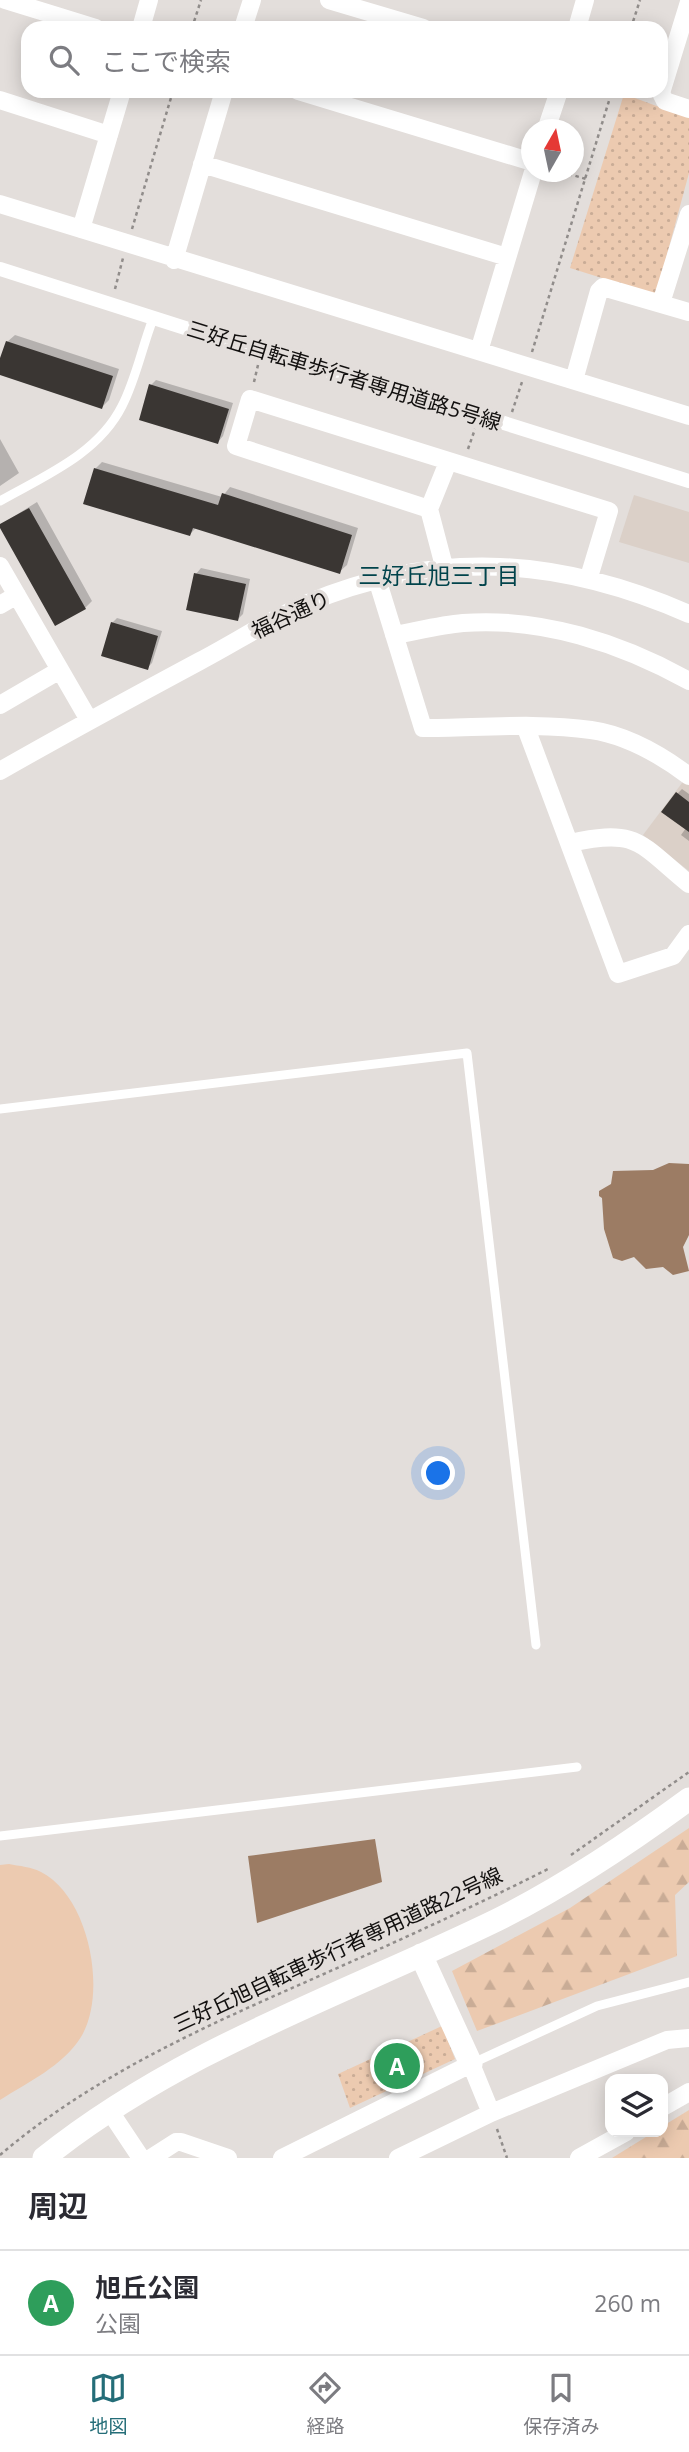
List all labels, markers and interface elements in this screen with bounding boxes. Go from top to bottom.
search box [21,21,668,98]
icon: search [45,41,83,79]
text: ここで検索 [101,43,231,79]
north arrow [521,119,584,182]
street label: 三好丘自転車歩行者専用道路5号線 [184,314,505,436]
district label: 三好丘旭三丁目 [359,559,520,591]
street label: 福谷通り [247,584,335,645]
your location [421,1456,455,1490]
street label: 三好丘旭自転車歩行者専用道路22号線 [169,1860,507,2038]
pin: A [374,2040,420,2092]
map controls [605,2074,668,2137]
button: layers [605,2074,668,2137]
text: 周辺 [28,2185,88,2226]
text: 旭丘公園 [95,2269,199,2305]
text: A [43,2287,59,2319]
text: 260 m [594,2287,661,2319]
text: 公園 [95,2307,141,2339]
tab: 地図 [89,2369,128,2439]
tab: 経路 [306,2369,345,2439]
tab: 保存済み [523,2369,600,2439]

